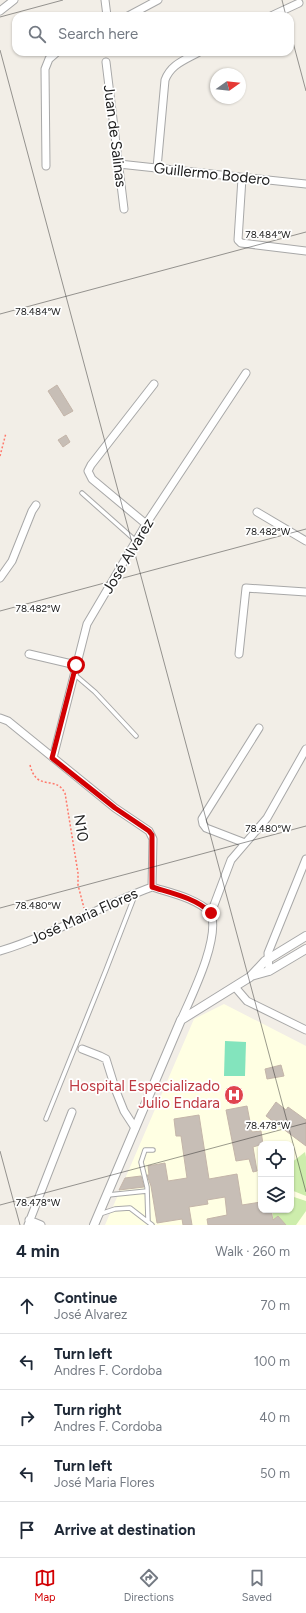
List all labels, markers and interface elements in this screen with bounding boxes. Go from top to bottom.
search box [12,12,294,56]
icon: search [26,23,48,45]
text: Search here [58,25,138,43]
north arrow [210,68,246,104]
street label: Juan de Salinas [100,84,130,188]
street label: Guillermo Bodero [153,159,271,189]
text: 78.484°W [245,228,291,241]
text: 78.484°W [15,305,61,318]
street label: José Alvarez [98,515,158,597]
text: 78.482°W [246,525,291,538]
text: 78.482°W [16,602,61,615]
route start [67,656,85,674]
street label: N10 [70,813,92,843]
text: 78.480°W [245,822,291,835]
street label: José Maria Flores [27,884,141,948]
text: 78.480°W [15,899,61,912]
route end [202,904,220,922]
place label: Hospital Especializado Julio Endara [69,1077,220,1112]
hospital icon: Hospital Especializado Julio Endara [223,1084,245,1106]
text: 78.478°W [246,1119,291,1132]
map controls [258,1141,294,1213]
button: locate [258,1141,294,1177]
button: layers [258,1177,294,1213]
text: 78.478°W [16,1196,61,1209]
text: 4 min [16,1241,60,1261]
text: Walk · 260 m [215,1244,290,1259]
text: Continue [54,1289,117,1307]
icon: ahead [16,1295,38,1317]
text: 70 m [260,1298,290,1313]
text: José Alvarez [54,1307,127,1322]
text: Turn left [54,1345,112,1363]
icon: left [16,1351,38,1373]
text: 100 m [254,1354,290,1369]
text: Andres F. Cordoba [54,1363,162,1378]
text: Turn right [54,1401,122,1419]
icon: right [16,1407,38,1429]
text: 40 m [259,1410,290,1425]
text: Andres F. Cordoba [54,1419,162,1434]
text: Turn left [54,1457,112,1475]
icon: left [16,1463,38,1485]
text: 50 m [260,1466,290,1481]
text: José Maria Flores [54,1475,155,1490]
icon: arrive [16,1519,38,1541]
text: Arrive at destination [54,1521,195,1539]
tab: Map [34,1567,56,1604]
tab: Directions [124,1567,174,1604]
tab: Saved [242,1567,272,1604]

